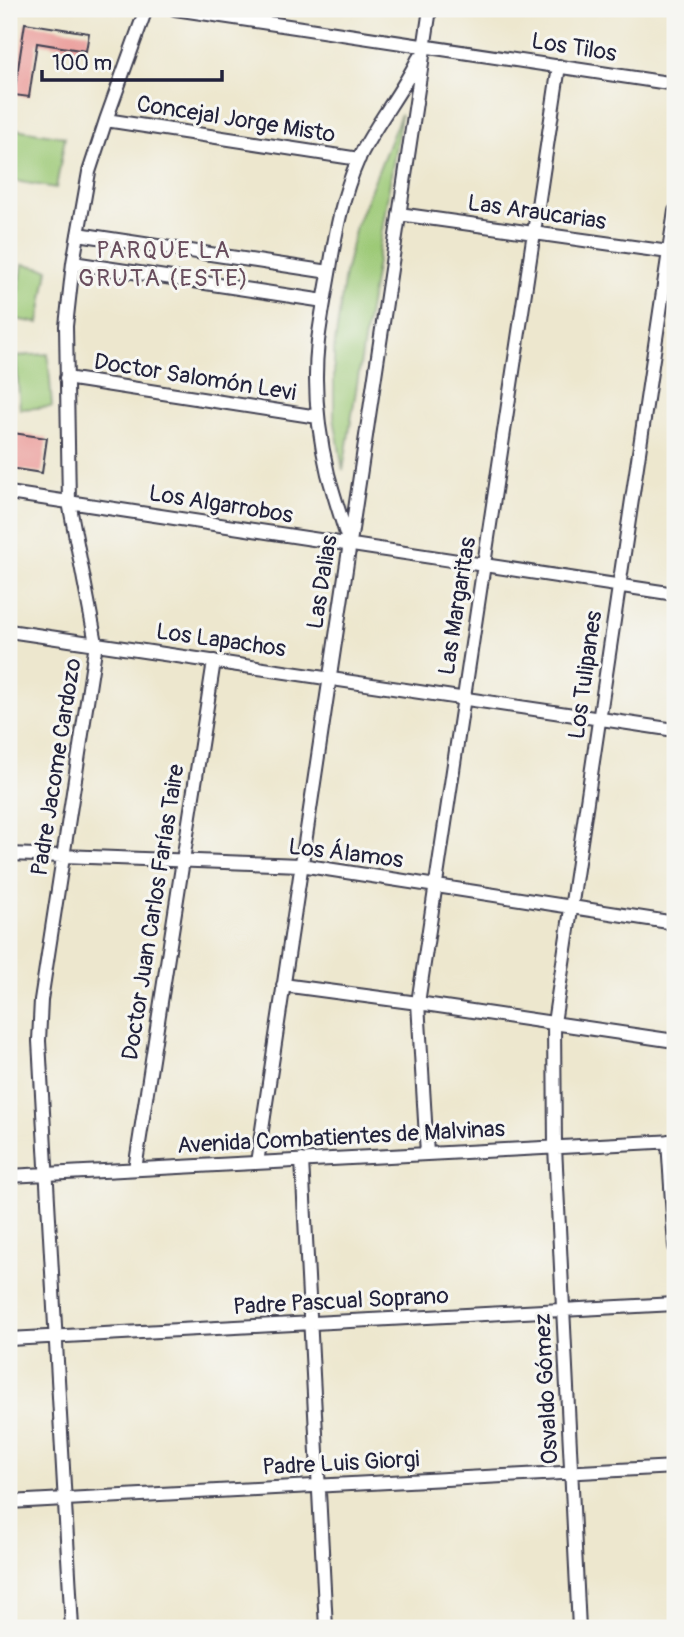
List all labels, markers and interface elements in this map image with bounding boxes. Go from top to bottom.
street label: Los Tilos [529,26,619,68]
scale bar [42,38,222,82]
text: 100 m [52,50,112,77]
street label: Concejal Jorge Misto [135,89,337,149]
street label: Las Araucarias [466,188,608,236]
district label: PARQUE LA GRUTA (ESTE) [78,236,250,293]
street label: Doctor Salomón Levi [92,347,298,407]
street label: Los Algarrobos [147,478,295,530]
street label: Las Dalias [300,533,344,631]
street label: Las Margaritas [432,535,482,677]
street label: Los Tulipanes [562,609,608,741]
street label: Los Lapachos [154,617,288,663]
street label: Padre Jacome Cardozo [24,656,88,878]
street label: Doctor Juan Carlos Farías Taire [115,761,191,1062]
street label: Los Álamos [287,832,405,874]
street label: Avenida Combatientes de Malvinas [176,1114,506,1160]
street label: Padre Pascual Soprano [232,1281,450,1321]
street label: Osvaldo Gómez [528,1313,564,1465]
street label: Padre Luis Giorgi [262,1444,420,1482]

